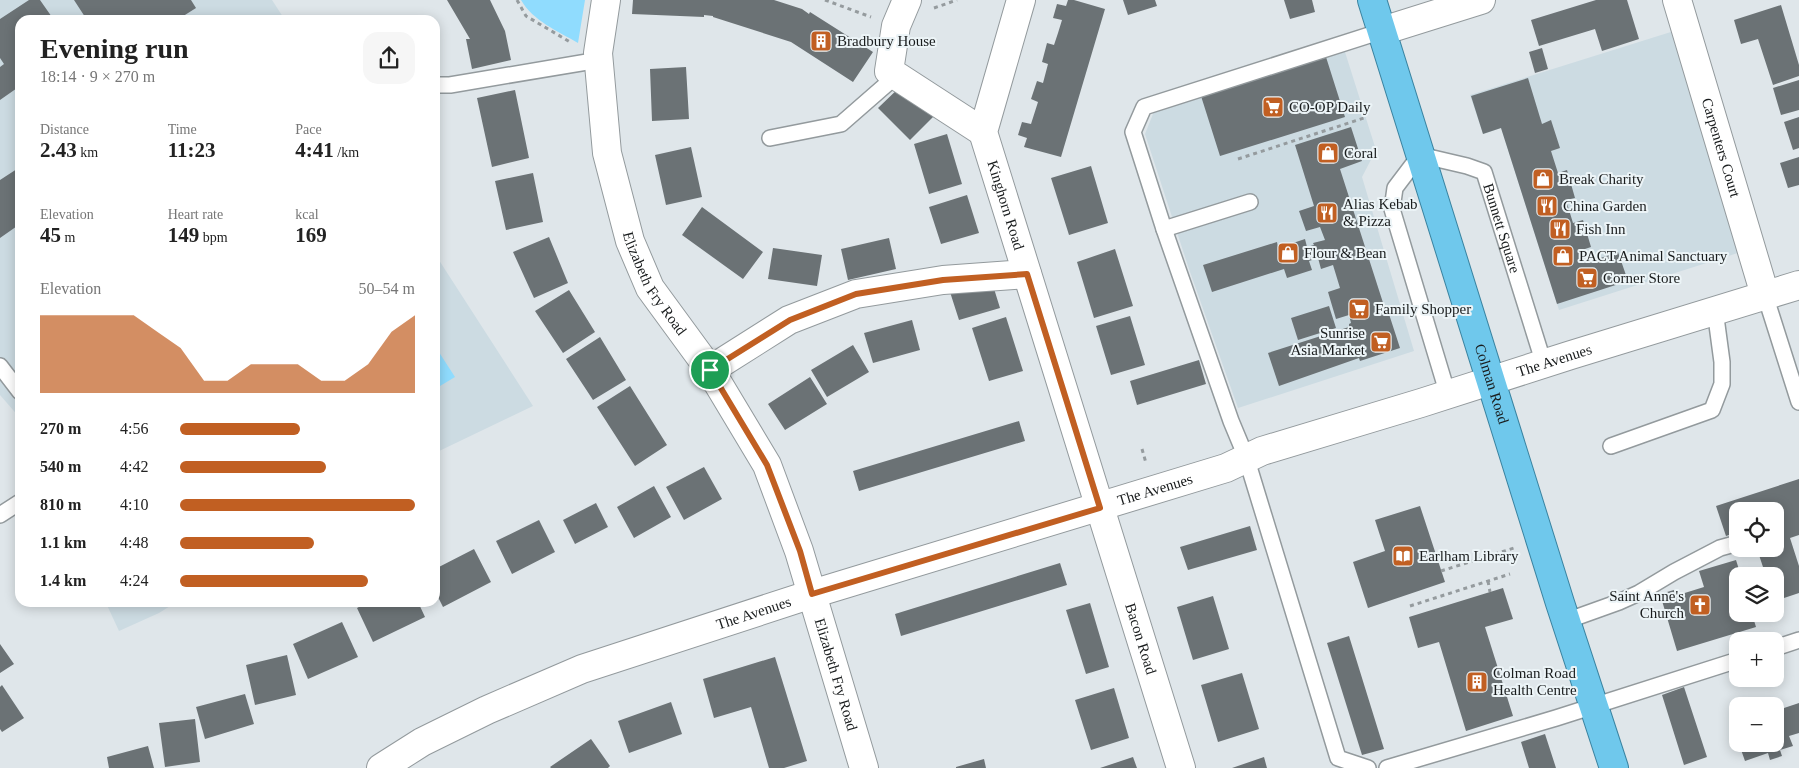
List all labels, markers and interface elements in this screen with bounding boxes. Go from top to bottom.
building icon: Bradbury House [809,29,833,53]
button: share [363,32,415,84]
text: Evening run [40,33,189,64]
place label: Bradbury House [837,33,936,49]
text: 18:14 · 9 × 270 m [40,68,155,85]
supermarket icon: CO-OP Daily [1261,95,1285,119]
street label: Carpenters Court [1699,96,1744,200]
place label: CO-OP Daily [1289,99,1371,115]
text: Distance [40,122,89,137]
text: Time [168,122,197,137]
text: Pace [295,122,322,137]
text: 2.43 [40,138,77,162]
text: 11:23 [168,138,216,162]
text: 4:41 [295,138,334,162]
shop icon: Coral [1316,141,1340,165]
text: km [77,145,98,160]
text: /km [334,145,359,160]
place label: Coral [1344,145,1377,161]
street label: Kinghorn Road [984,158,1027,252]
shop icon: Break Charity [1531,167,1555,191]
place label: Break Charity [1559,171,1644,187]
street label: Bunnett Square [1480,181,1523,275]
restaurant icon: China Garden [1535,194,1559,218]
place label: Alias Kebab & Pizza [1343,196,1418,229]
place label: China Garden [1563,198,1647,214]
restaurant icon: Alias Kebab & Pizza [1315,201,1339,225]
text: Elevation [40,207,94,222]
text: Heart rate [168,207,223,222]
text: kcal [295,207,319,222]
restaurant icon: Fish Inn [1548,217,1572,241]
place label: Fish Inn [1576,221,1626,237]
text: 45 [40,223,61,247]
text: 149 [168,223,199,247]
text: 169 [295,223,327,247]
text: m [61,230,75,245]
text: bpm [199,230,228,245]
street label: Elizabeth Fry Road [620,230,690,339]
shop icon: Flour & Bean [1276,241,1300,265]
shop icon: PACT Animal Sanctuary [1551,244,1575,268]
place label: Flour & Bean [1304,245,1387,261]
place label: PACT Animal Sanctuary [1579,248,1728,264]
supermarket icon: Corner Store [1575,266,1599,290]
place label: Corner Store [1603,270,1680,286]
text: Elevation [40,280,101,297]
text: 50–54 m [359,280,415,297]
supermarket icon: Family Shopper [1347,297,1371,321]
place label: Family Shopper [1375,301,1471,317]
place label: Sunrise Asia Market [1290,325,1366,358]
supermarket icon: Sunrise Asia Market [1369,330,1393,354]
street label: The Avenues [1515,341,1594,380]
street label: Colman Road [1472,342,1512,426]
pin [689,349,731,391]
icon: arrive [696,356,724,384]
text: 270 m [40,420,81,437]
text: 4:56 [120,420,148,437]
text: 540 m [40,458,81,475]
text: 4:42 [120,458,148,475]
street label: The Avenues [1116,471,1195,509]
text: 810 m [40,496,81,513]
text: 4:10 [120,496,148,513]
map controls [1729,502,1784,752]
button: locate [1729,502,1784,557]
text: 1.1 km [40,534,86,551]
text: 4:48 [120,534,148,551]
library icon: Earlham Library [1391,544,1415,568]
place label: Earlham Library [1419,548,1519,564]
button: layers [1729,567,1784,622]
text: 1.4 km [40,572,86,589]
text: 4:24 [120,572,148,589]
place label: Saint Anne's Church [1609,588,1684,621]
street label: The Avenues [714,593,793,633]
church icon: Saint Anne's Church [1688,593,1712,617]
street label: Bacon Road [1122,601,1159,677]
street label: Elizabeth Fry Road [812,616,861,733]
button: + [1729,632,1784,687]
place label: Colman Road Health Centre [1493,665,1577,698]
building icon: Colman Road Health Centre [1465,670,1489,694]
button: − [1729,697,1784,752]

